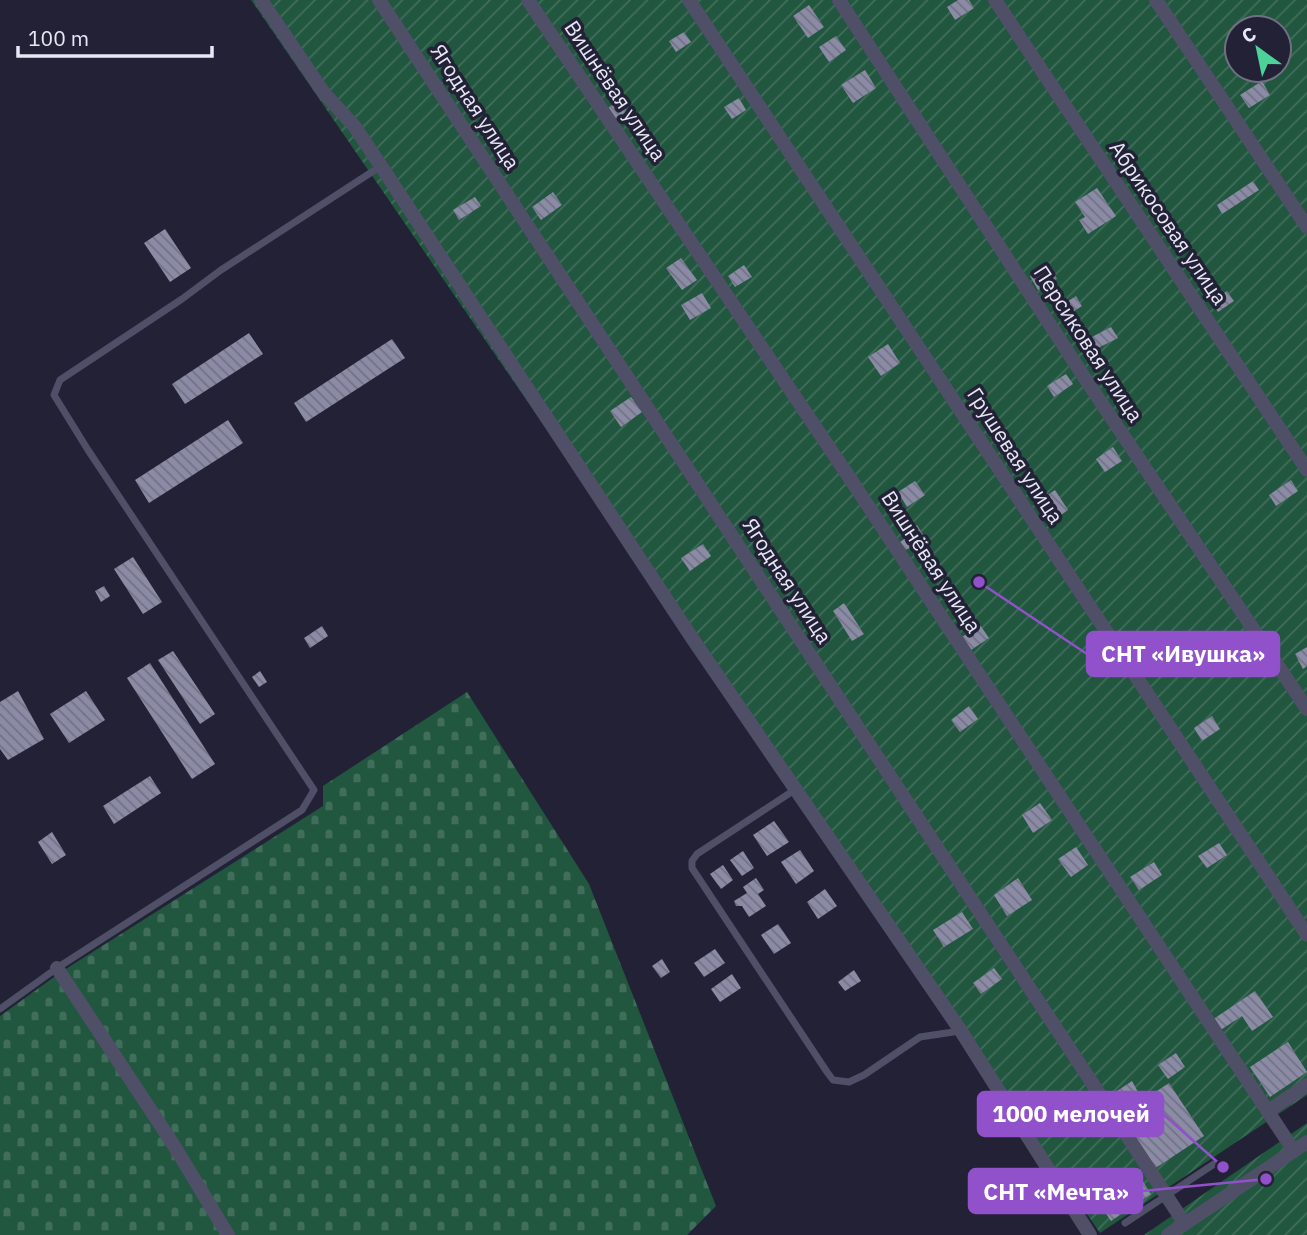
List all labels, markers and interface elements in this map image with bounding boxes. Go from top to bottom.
scale bar [18,14,212,58]
north arrow [1223,14,1293,84]
street label: Вишнёвая улица [558,15,673,166]
text: С [1237,21,1260,48]
text: 100 m [28,24,89,52]
street label: Ягодная улица [425,38,527,175]
street label: Абрикосовая улица [1103,135,1234,310]
street label: Персиковая улица [1028,260,1150,427]
street label: Грушевая улица [961,382,1070,529]
street label: Вишнёвая улица [875,485,988,638]
street label: Ягодная улица [737,512,839,649]
callout: СНТ «Ивушка» [1087,632,1279,676]
text: СНТ «Ивушка» [1101,638,1265,668]
callout: 1000 мелочей [978,1092,1163,1136]
text: 1000 мелочей [992,1098,1150,1128]
callout: СНТ «Мечта» [969,1169,1142,1213]
text: СНТ «Мечта» [983,1176,1129,1206]

